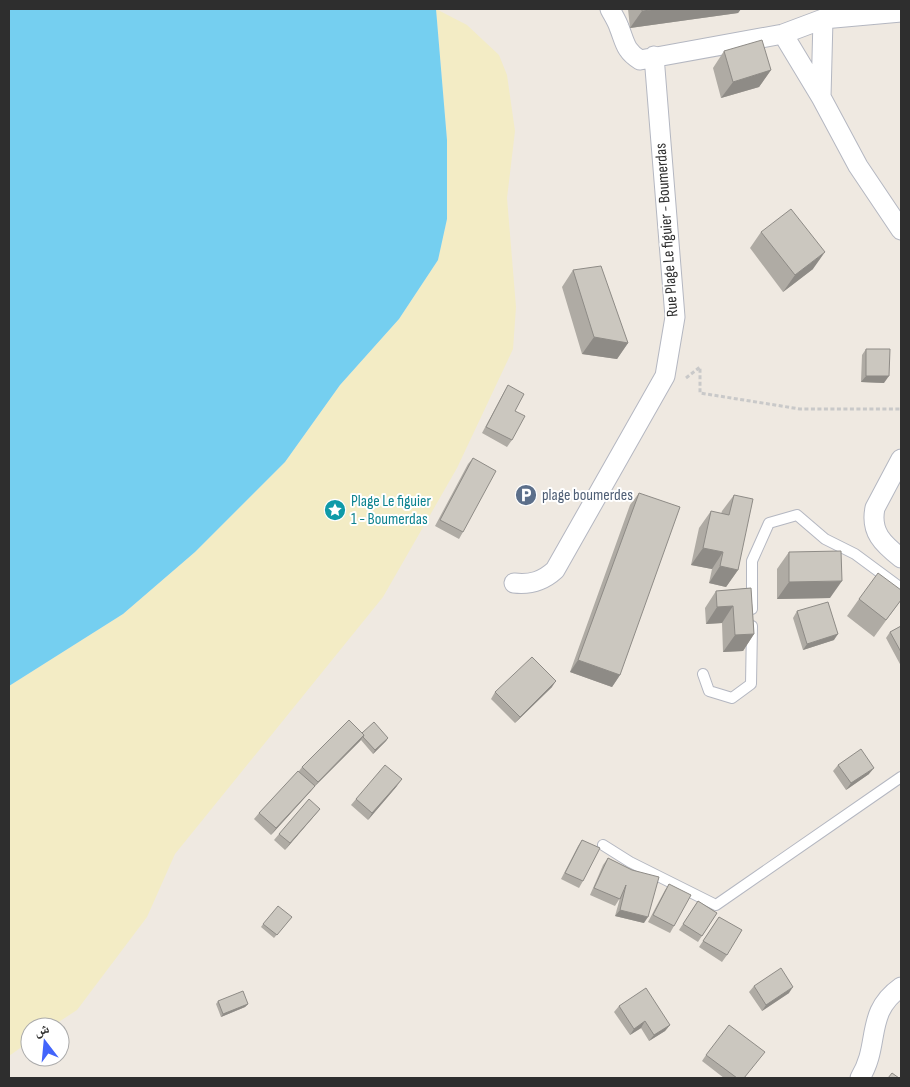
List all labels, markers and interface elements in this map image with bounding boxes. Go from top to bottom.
street label: Rue Plage Le figuier - Boumerdas [651,142,683,317]
parking icon: plage boumerdes [514,483,538,507]
place label: plage boumerdes [542,486,633,505]
place label: Plage Le figuier 1 - Boumerdas [351,492,431,529]
place icon: Plage Le figuier 1 - Boumerdas [323,498,347,522]
north arrow [20,1017,70,1067]
text: ش [32,1020,51,1040]

